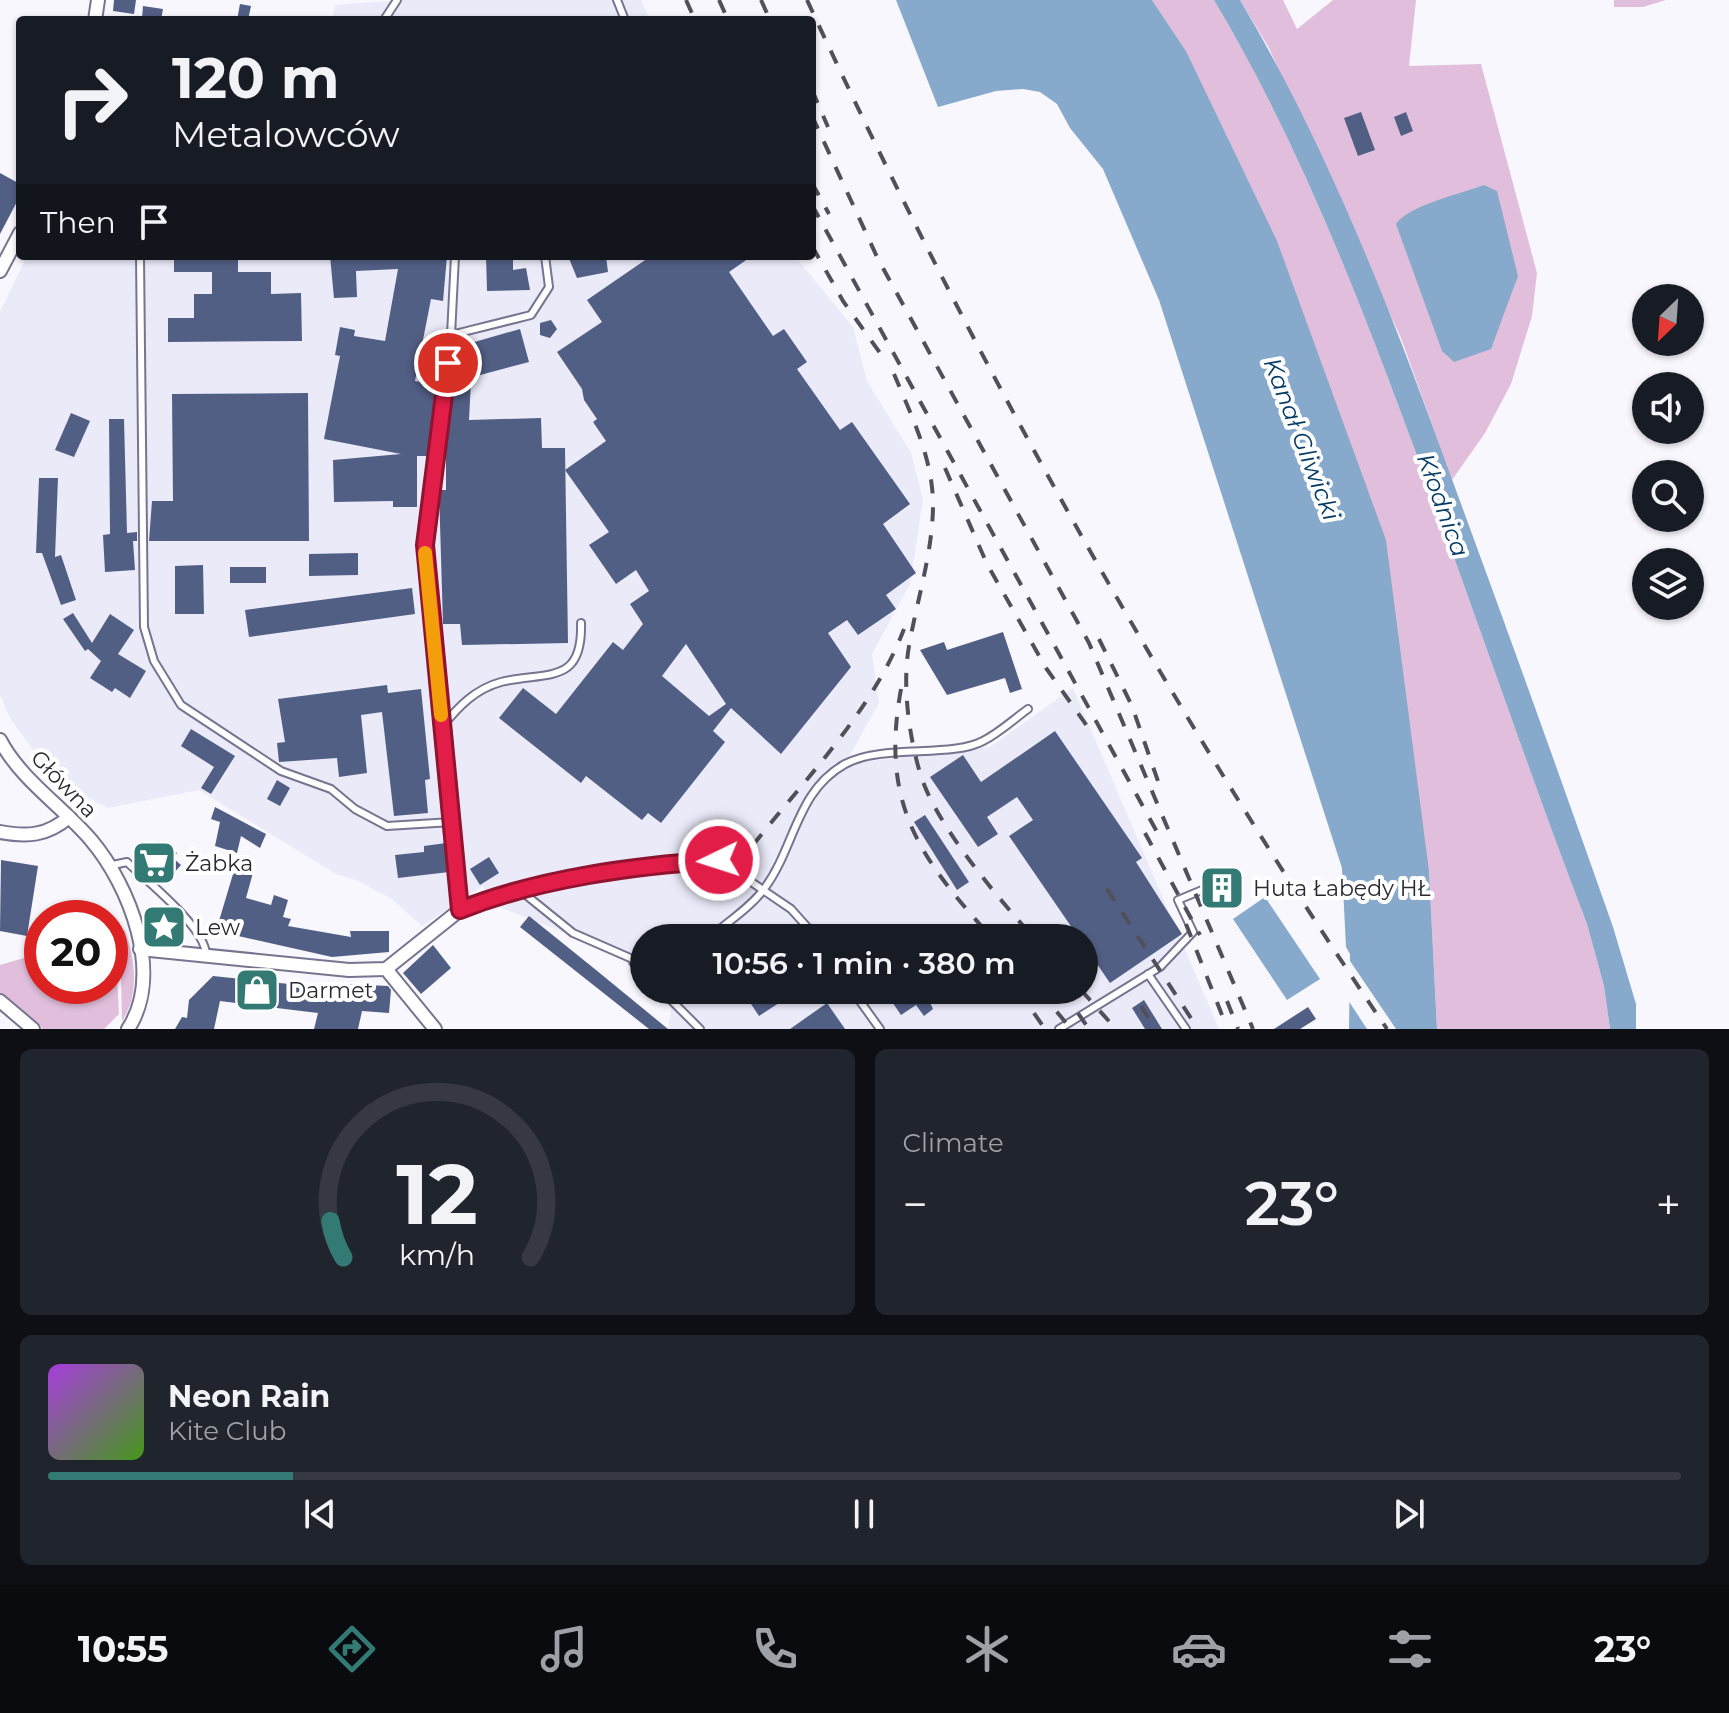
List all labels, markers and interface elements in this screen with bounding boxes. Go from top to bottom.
text: 120 m [172,44,340,112]
icon: right [40,48,144,152]
text: Metalowców [172,112,400,156]
icon: arrive [132,200,176,244]
text: Then [40,204,116,241]
north arrow [1632,284,1704,356]
map controls [1632,284,1704,620]
pin [414,329,482,397]
icon: arrive [426,341,470,385]
water label: Kanał Gliwicki [1258,354,1347,525]
button: sound [1632,372,1704,444]
water label: Kłodnica [1411,449,1475,561]
button: search [1632,460,1704,532]
button: layers [1632,548,1704,620]
street label: Główna [25,744,103,824]
position arrow [677,818,761,902]
supermarket icon: Żabka [130,839,178,887]
place label: Żabka [185,850,253,877]
building icon: Huta Łabędy HŁ [1198,864,1246,912]
place label: Huta Łabędy HŁ [1253,875,1431,902]
speed limit sign: 20 [24,900,128,1004]
place icon: Lew [140,903,188,951]
place label: Lew [195,914,241,941]
text: 10:56 · 1 min · 380 m [712,945,1016,982]
shop icon: Darmet [233,966,281,1014]
place label: Darmet [288,977,373,1004]
text: Climate [903,1127,1004,1159]
text: 12 [396,1143,478,1245]
text: 23° [1245,1167,1339,1240]
text: − [903,1177,928,1231]
text: + [1656,1177,1681,1231]
text: km/h [399,1237,475,1272]
text: Neon Rain [168,1378,330,1415]
text: Kite Club [168,1415,286,1447]
icon: previous [298,1492,342,1536]
icon: pause [842,1492,886,1536]
icon: next [1387,1492,1431,1536]
icon: directions [324,1621,380,1677]
icon: music [536,1621,592,1677]
icon: phone [747,1621,803,1677]
icon: climate [959,1621,1015,1677]
icon: car [1171,1621,1227,1677]
icon: filters [1382,1621,1438,1677]
text: 10:55 [78,1627,168,1671]
text: 23° [1594,1627,1651,1671]

